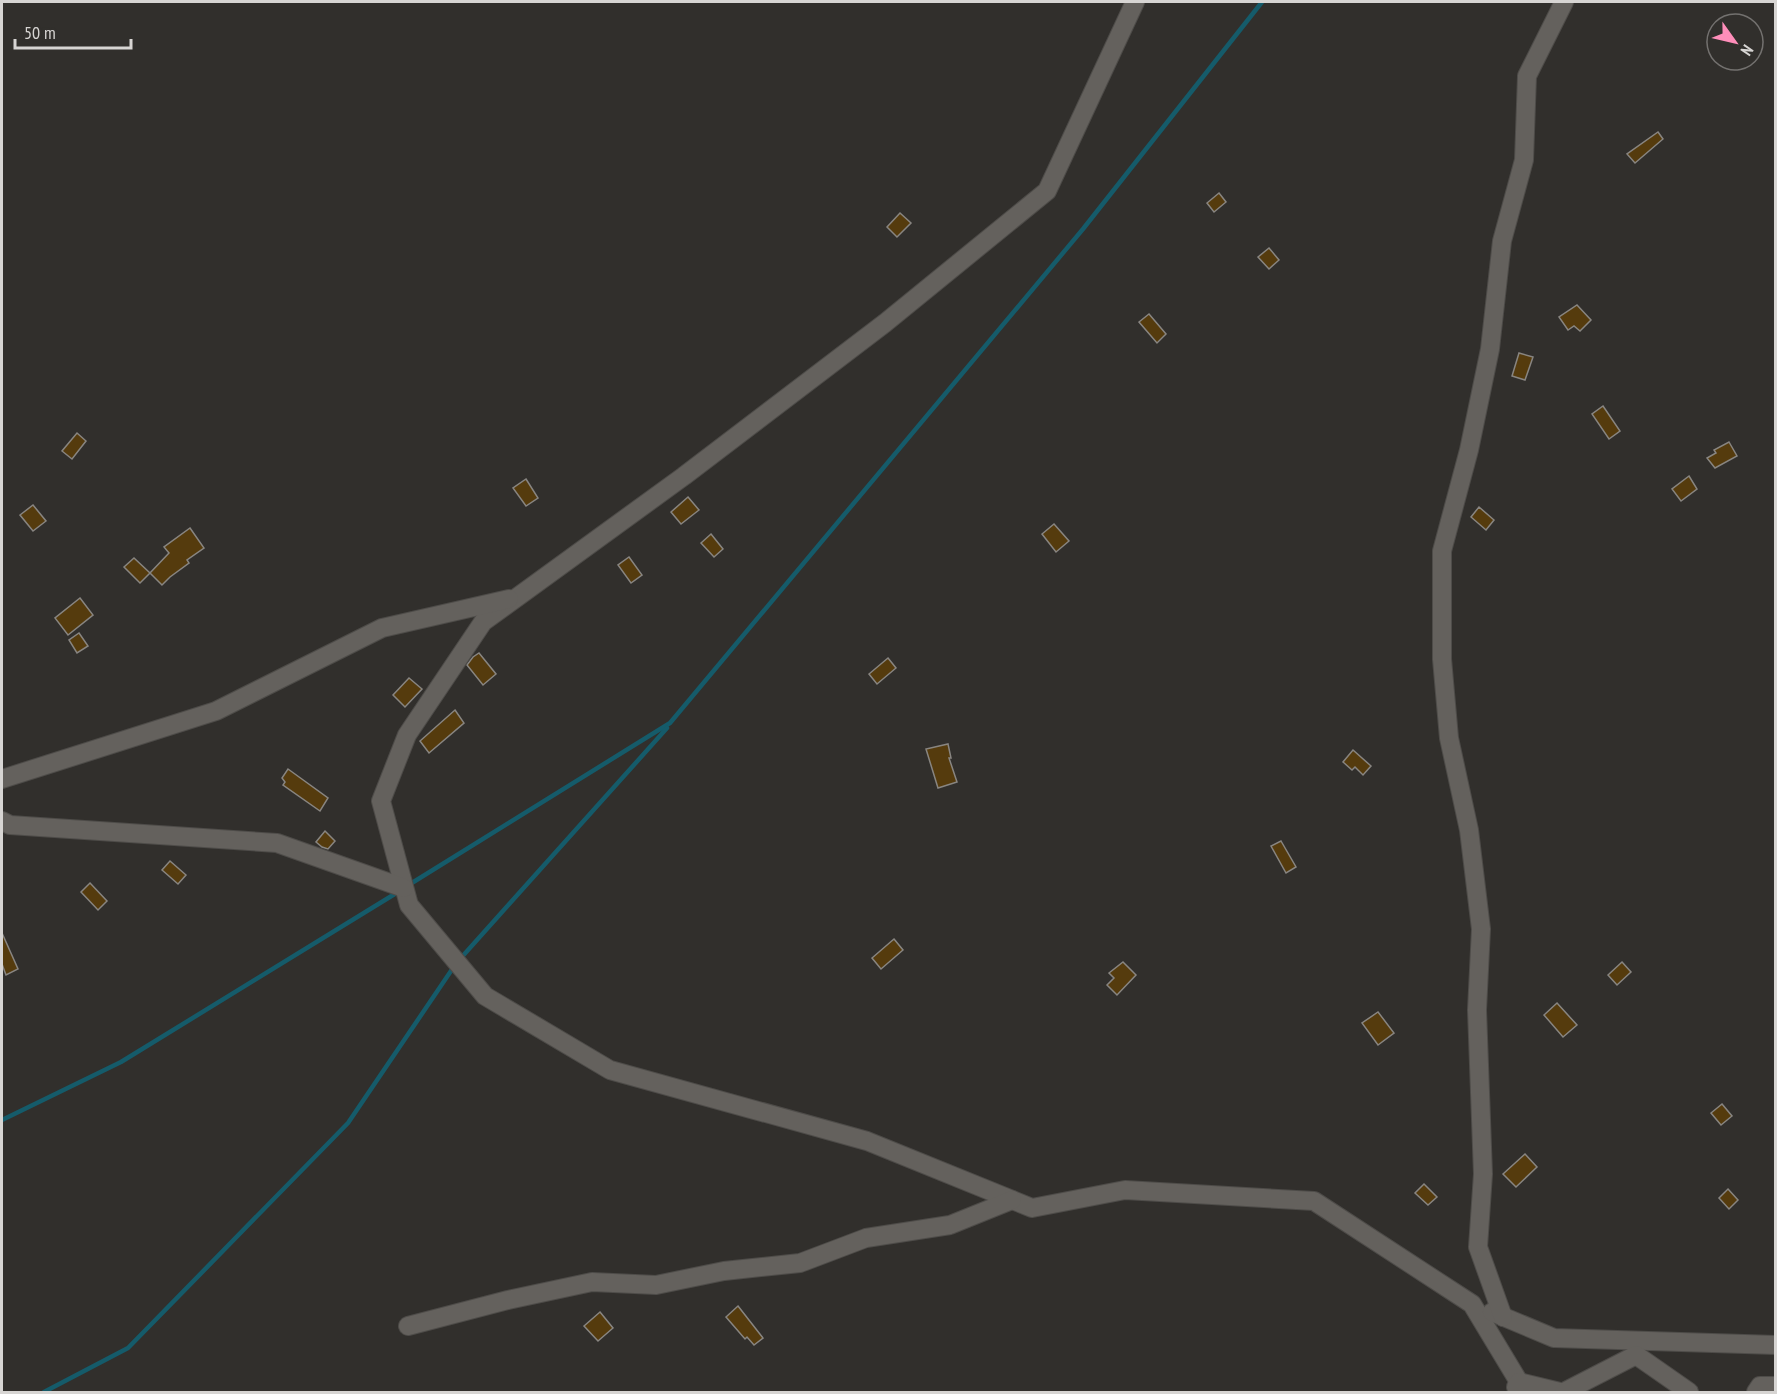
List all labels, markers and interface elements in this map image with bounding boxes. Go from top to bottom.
scale bar [15,12,130,50]
north arrow [1705,12,1765,72]
text: 50 m [24,21,56,44]
text: N [1737,41,1758,60]

